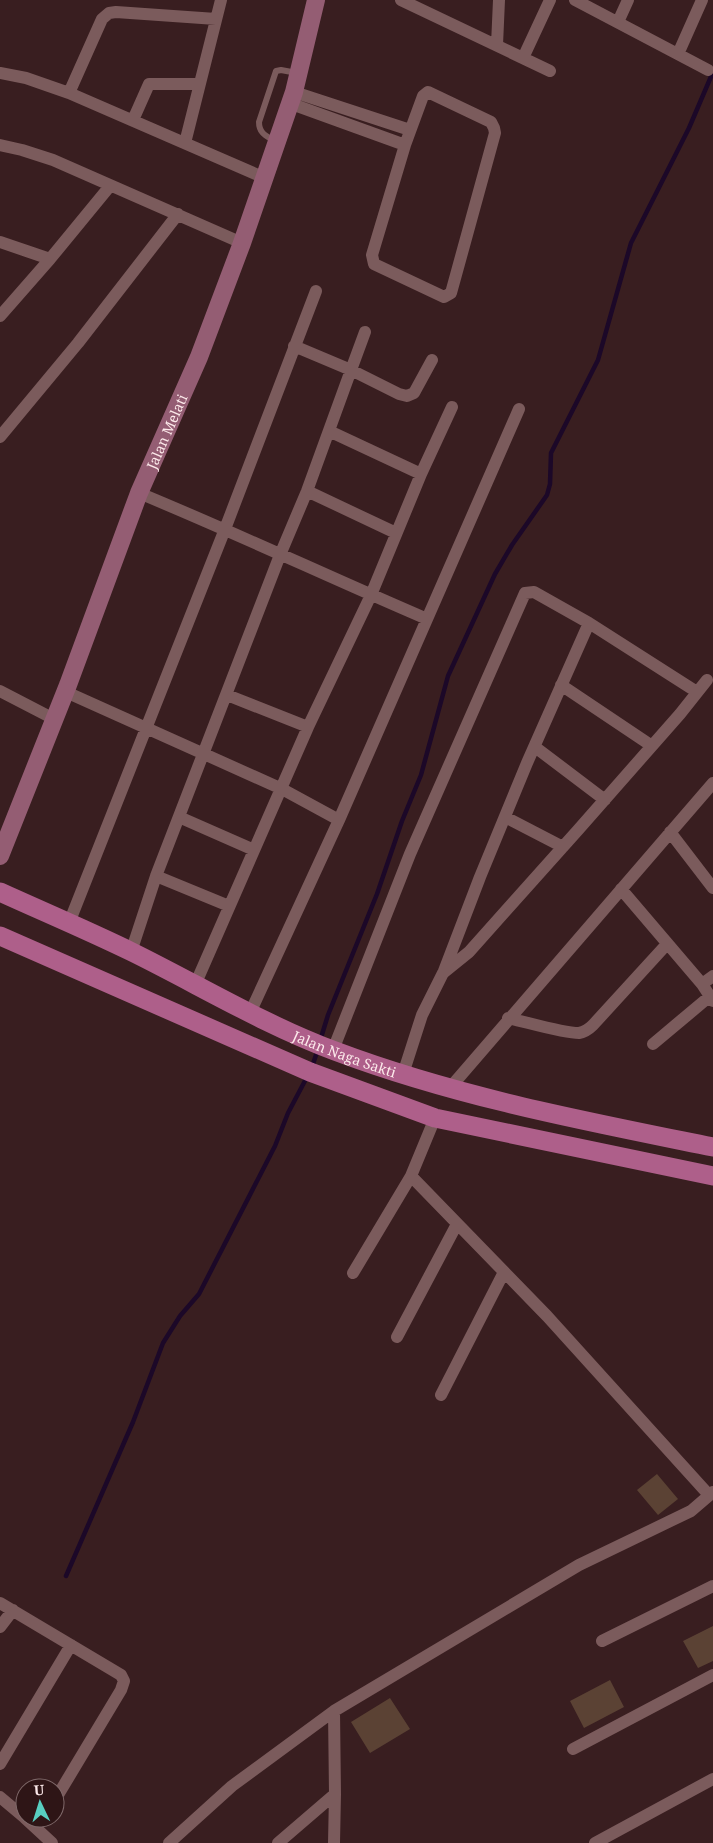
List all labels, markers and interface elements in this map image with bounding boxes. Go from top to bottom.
street label: Jalan Melati [141,391,191,473]
street label: Jalan Naga Sakti [289,1025,399,1081]
north arrow [15,1778,65,1828]
text: U [33,1780,45,1799]

